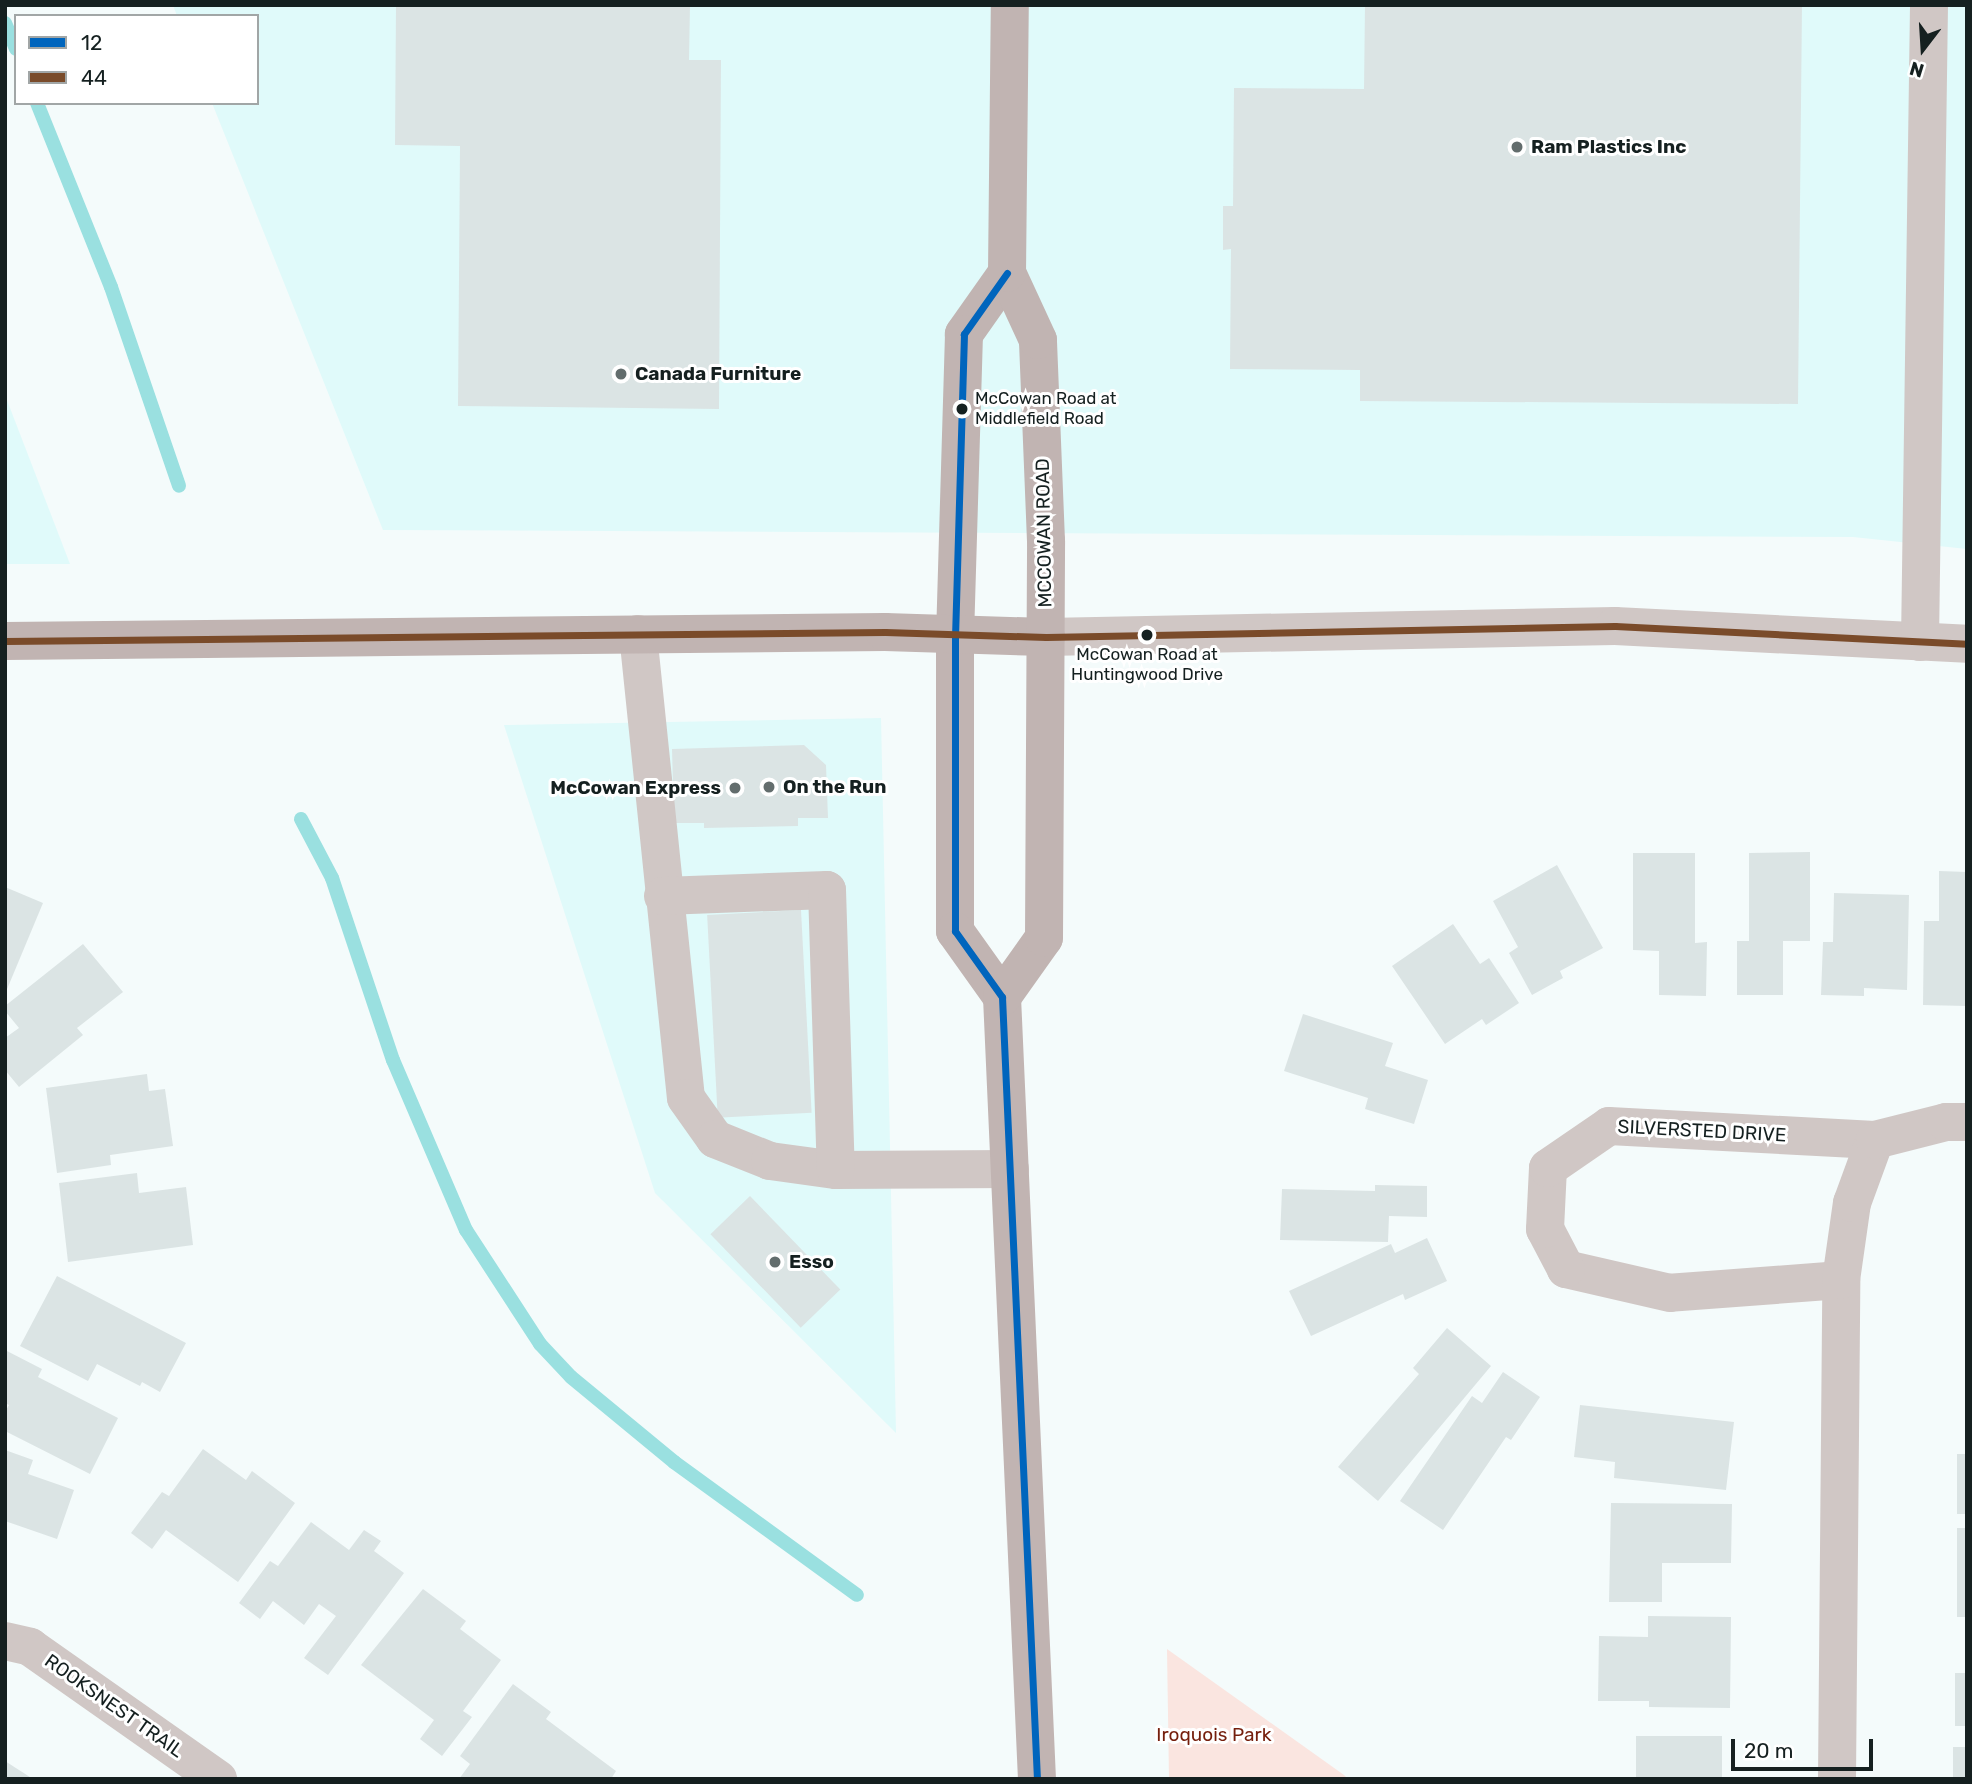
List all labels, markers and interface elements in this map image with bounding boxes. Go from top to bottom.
legend [14,14,259,105]
north arrow [1888,14,1958,84]
text: 12 [81,30,102,55]
text: N [1907,57,1927,83]
text: 44 [81,65,107,90]
place label: Ram Plastics Inc [1531,136,1686,158]
marker: Ram Plastics Inc [1509,139,1525,155]
place label: Canada Furniture [635,363,801,385]
marker: Canada Furniture [613,366,629,382]
place label: McCowan Road at Middlefield Road [975,389,1116,429]
marker: McCowan Road at Middlefield Road [955,402,969,416]
street label: MCCOWAN ROAD [1031,458,1057,608]
marker: McCowan Road at Huntingwood Drive [1140,628,1154,642]
place label: McCowan Road at Huntingwood Drive [1071,645,1223,685]
place label: On the Run [783,776,887,798]
place label: McCowan Express [550,777,721,799]
marker: On the Run [761,779,777,795]
marker: McCowan Express [727,780,743,796]
street label: SILVERSTED DRIVE [1617,1115,1787,1147]
place label: Esso [789,1251,834,1273]
marker: Esso [767,1254,783,1270]
street label: ROOKSNEST TRAIL [40,1649,188,1763]
park label: Iroquois Park [1156,1724,1272,1746]
scale bar [1734,1724,1876,1768]
text: 20 m [1744,1738,1793,1763]

